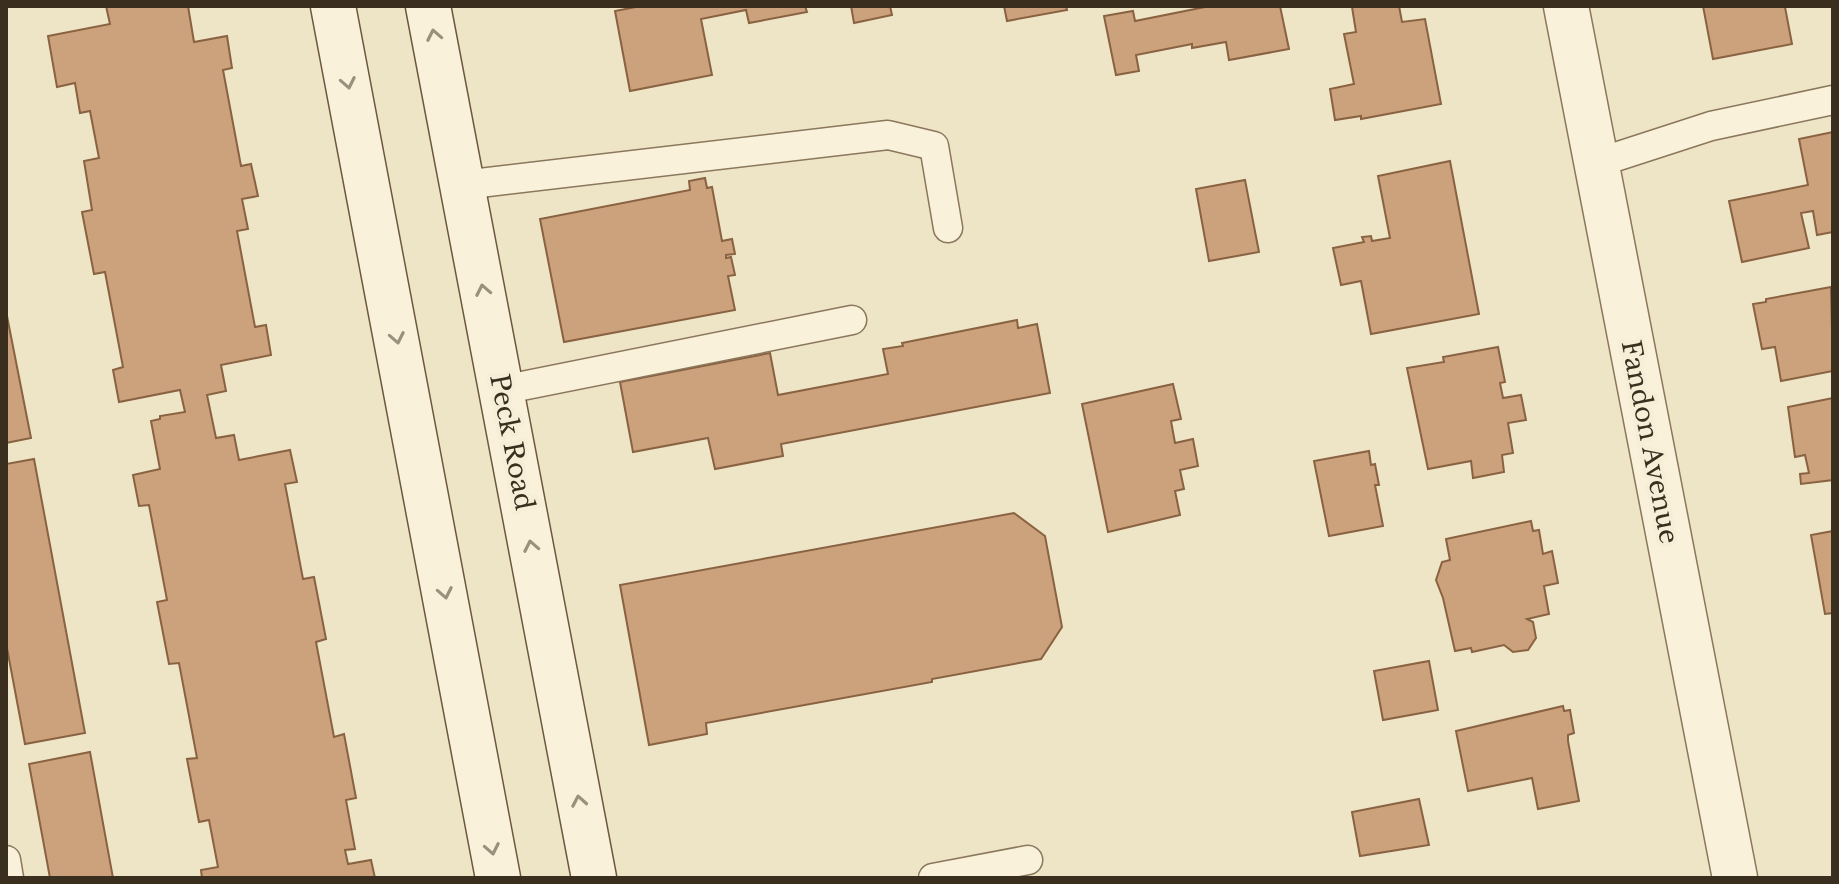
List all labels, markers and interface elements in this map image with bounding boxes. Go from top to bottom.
one-way arrow [426,28,443,42]
one-way arrow [338,76,355,89]
one-way arrow [475,284,492,297]
one-way arrow [387,331,404,345]
street label: Fandon Avenue [1615,337,1685,547]
street label: Peck Road [483,371,541,513]
one-way arrow [524,539,541,553]
one-way arrow [436,587,453,600]
one-way arrow [571,795,588,808]
one-way arrow [483,842,500,856]

